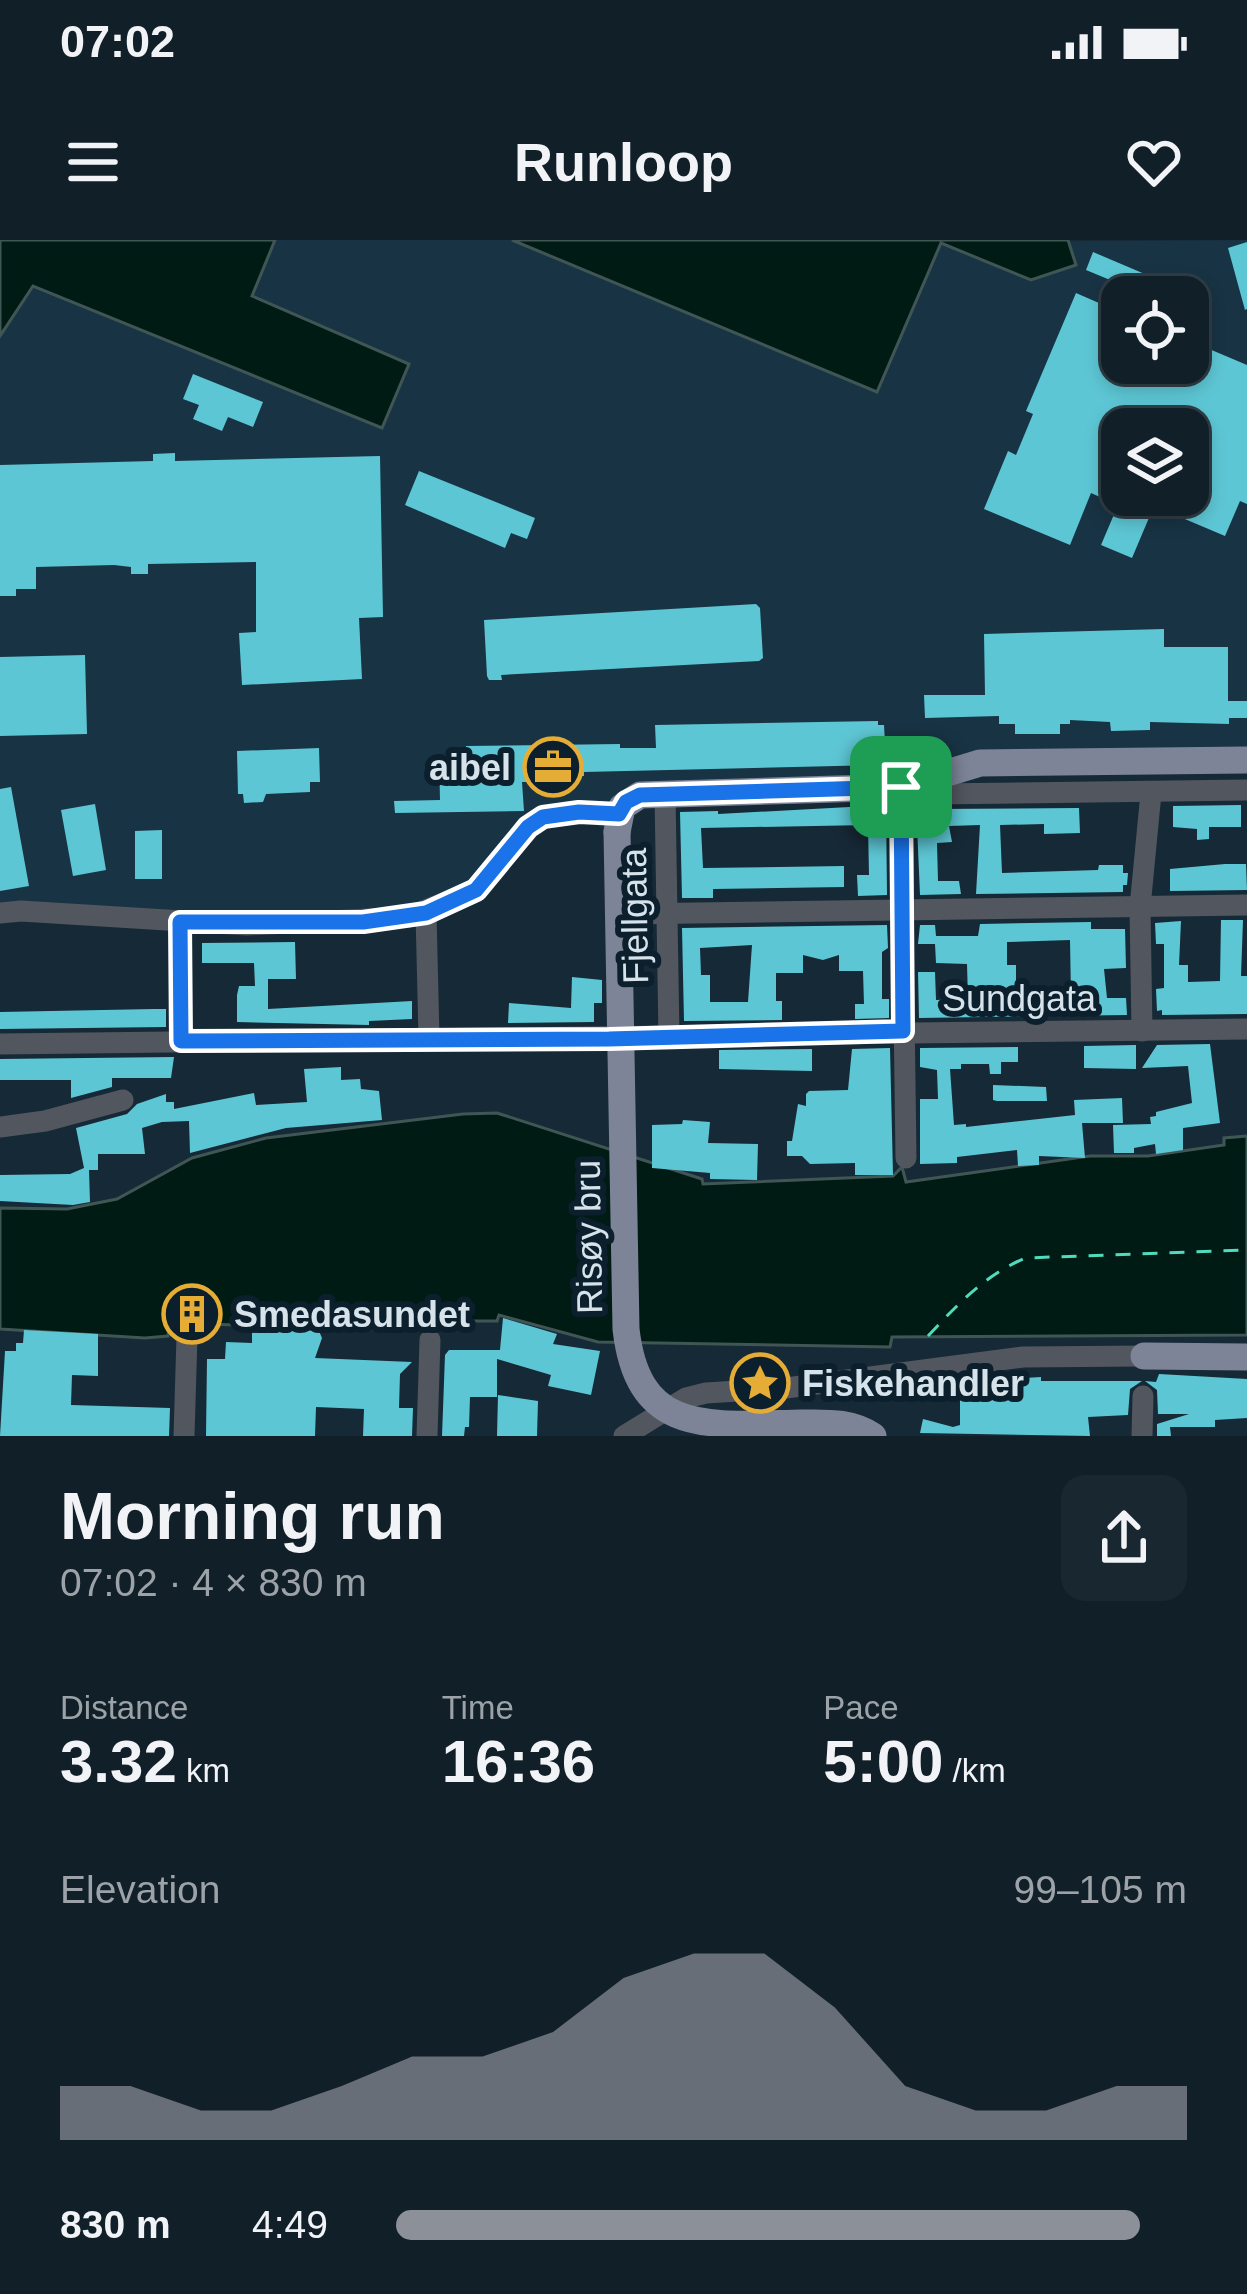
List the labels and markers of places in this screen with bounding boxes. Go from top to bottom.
office icon: aibel [522,736,584,798]
pin [850,736,952,838]
place label: aibel [429,747,511,788]
building icon: Smedasundet [161,1283,223,1345]
place label: Smedasundet [234,1294,470,1335]
place icon: Fiskehandler [729,1352,791,1414]
place label: Fiskehandler [802,1363,1024,1404]

